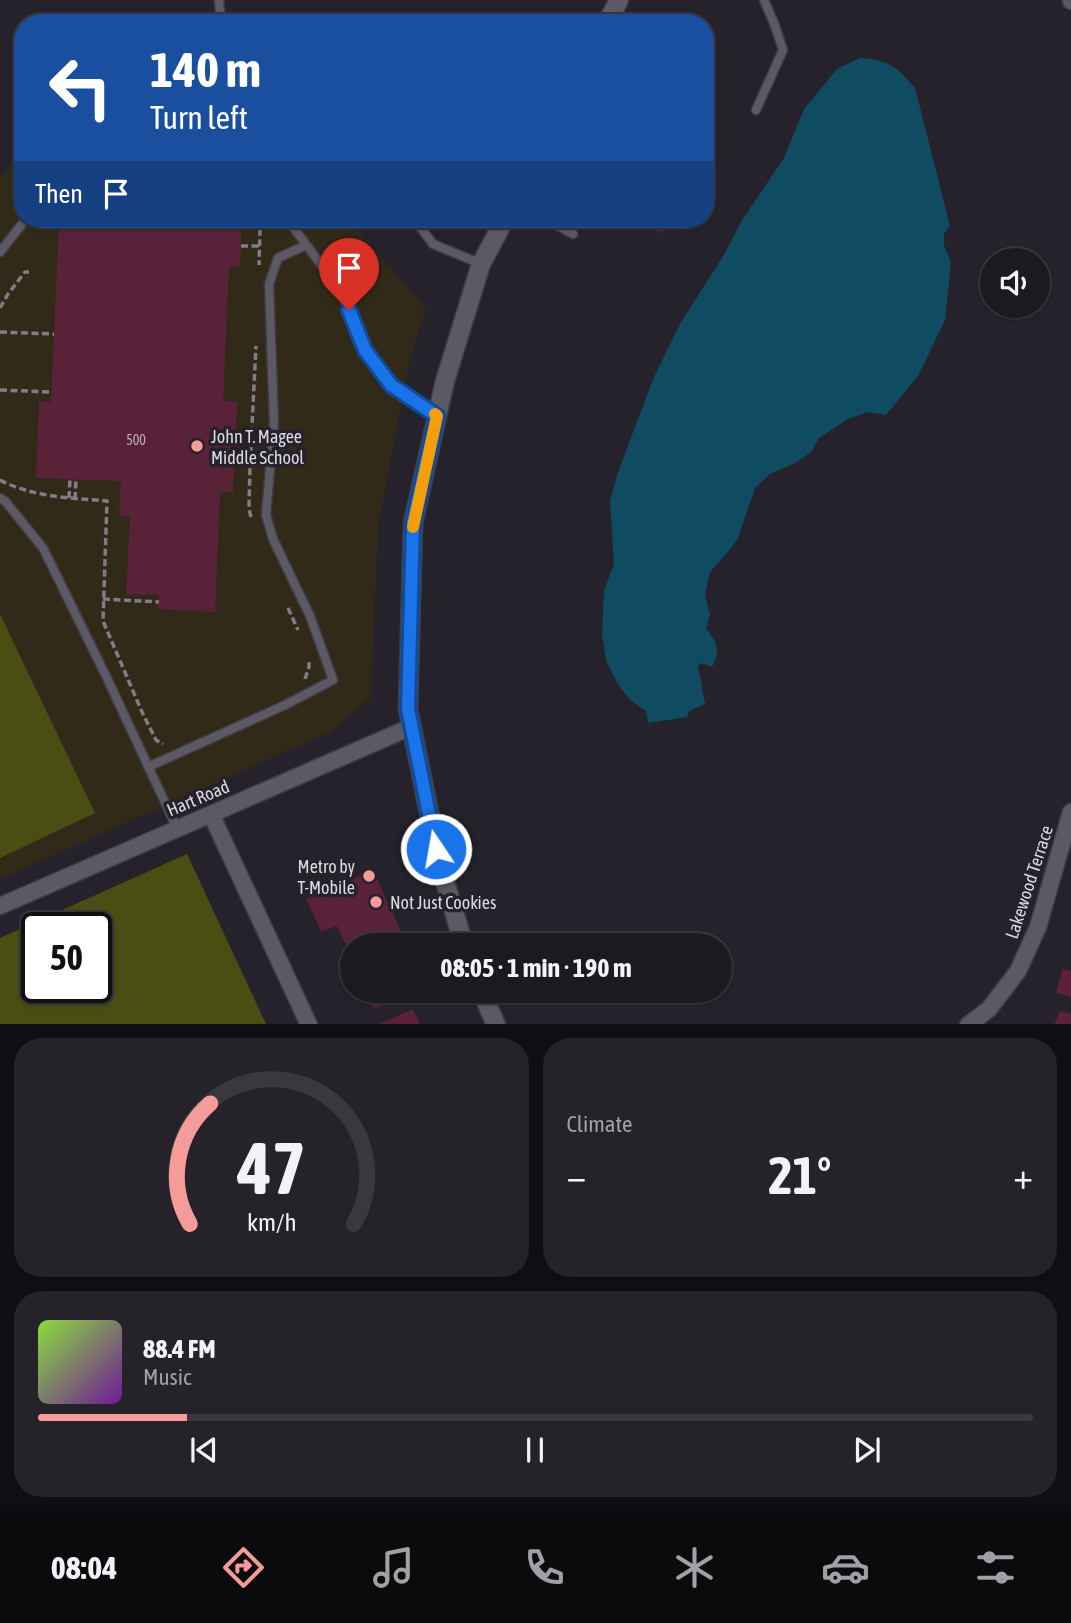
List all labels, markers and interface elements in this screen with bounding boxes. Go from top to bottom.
text: 140 m [150,41,261,97]
icon: left [35,42,126,133]
text: Turn left [150,99,248,136]
icon: arrive [97,175,135,213]
text: Then [35,179,83,209]
pin [319,238,379,310]
map controls [980,248,1050,318]
button: sound [980,248,1050,318]
icon: arrive [330,249,368,287]
place label: John T. Magee Middle School [211,426,304,468]
house number: 500 [126,432,146,448]
marker: John T. Magee Middle School [189,438,205,454]
street label: Hart Road [164,775,232,821]
position arrow [399,812,473,886]
street label: Lakewood Terrace [1001,823,1057,941]
place label: Metro by T-Mobile [298,856,355,898]
marker: Metro by T-Mobile [361,868,377,884]
place label: Not Just Cookies [390,892,496,913]
marker: Not Just Cookies [368,894,384,910]
speed limit sign: 50 [21,912,112,1003]
text: 08:05 · 1 min · 190 m [440,953,632,983]
text: Climate [567,1111,632,1137]
text: 47 [236,1126,305,1209]
text: 21° [768,1145,831,1205]
text: − [567,1154,586,1197]
text: + [1013,1154,1033,1197]
text: km/h [246,1207,296,1235]
text: 88.4 FM [143,1334,216,1364]
text: Music [143,1364,191,1390]
icon: previous [185,1431,223,1469]
icon: pause [516,1431,554,1469]
icon: next [848,1431,886,1469]
icon: directions [219,1543,268,1592]
icon: music [369,1543,418,1592]
icon: phone [520,1543,569,1592]
icon: climate [670,1543,719,1592]
icon: car [821,1543,870,1592]
icon: filters [971,1543,1020,1592]
text: 08:04 [51,1549,117,1586]

